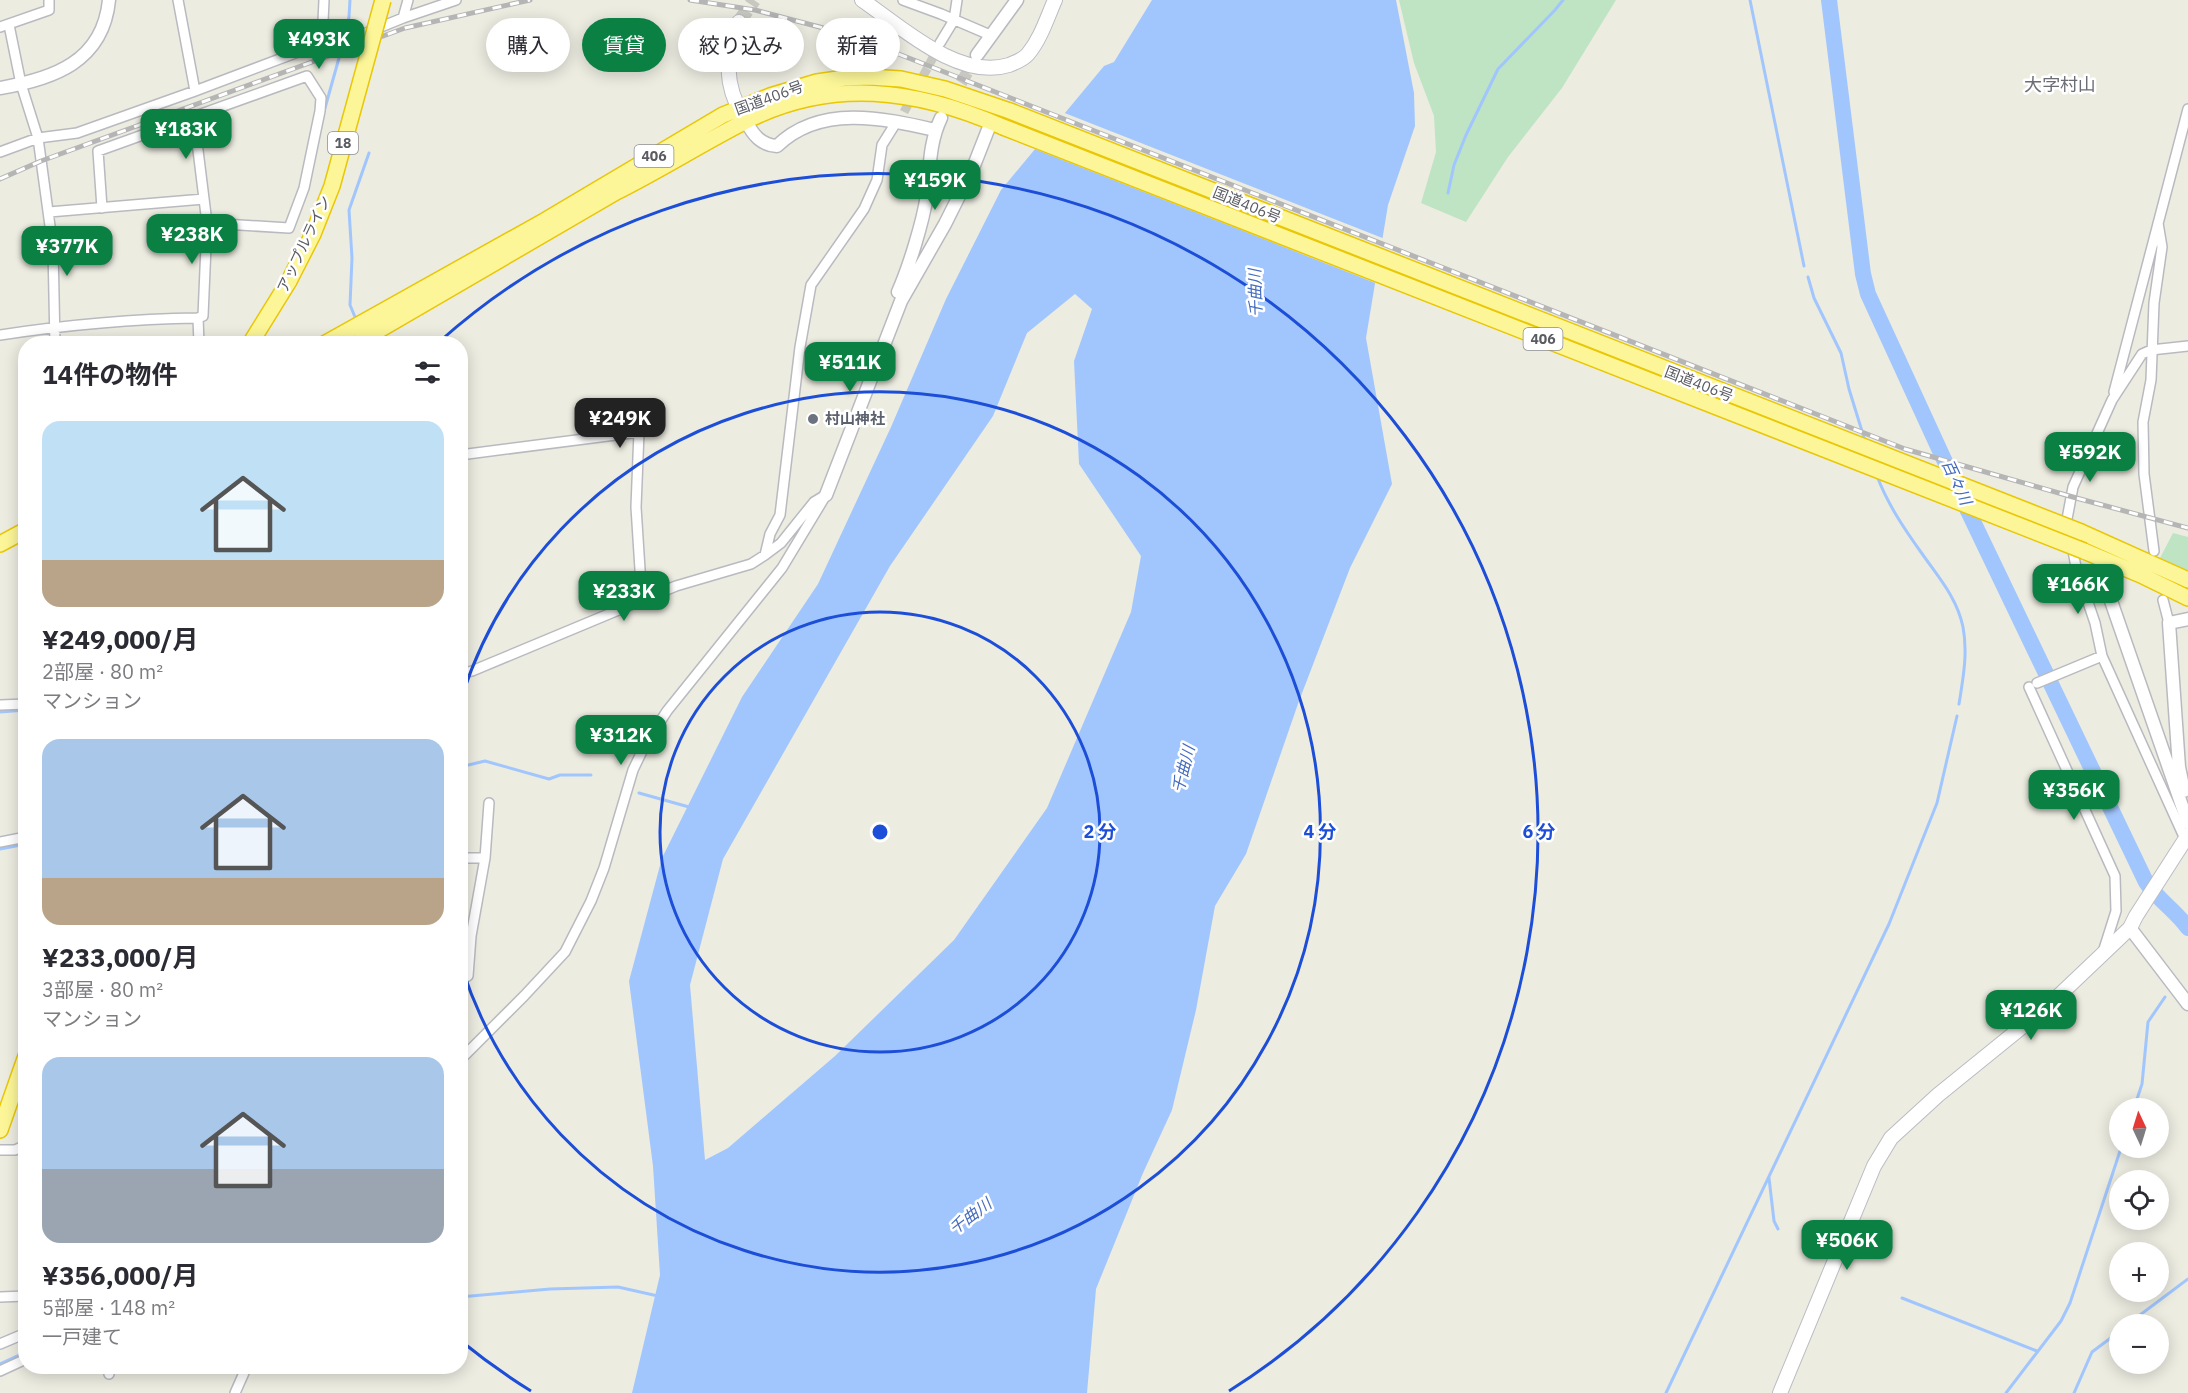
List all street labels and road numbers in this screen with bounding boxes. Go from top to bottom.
street label: 国道406号 [732,76,806,119]
road number: 18 [328,132,358,154]
road number: 406 [634,145,674,167]
street label: 国道406号 [1210,182,1284,227]
street label: アップルライン [273,192,334,295]
road number: 406 [1524,328,1562,350]
street label: 国道406号 [1662,362,1736,405]

